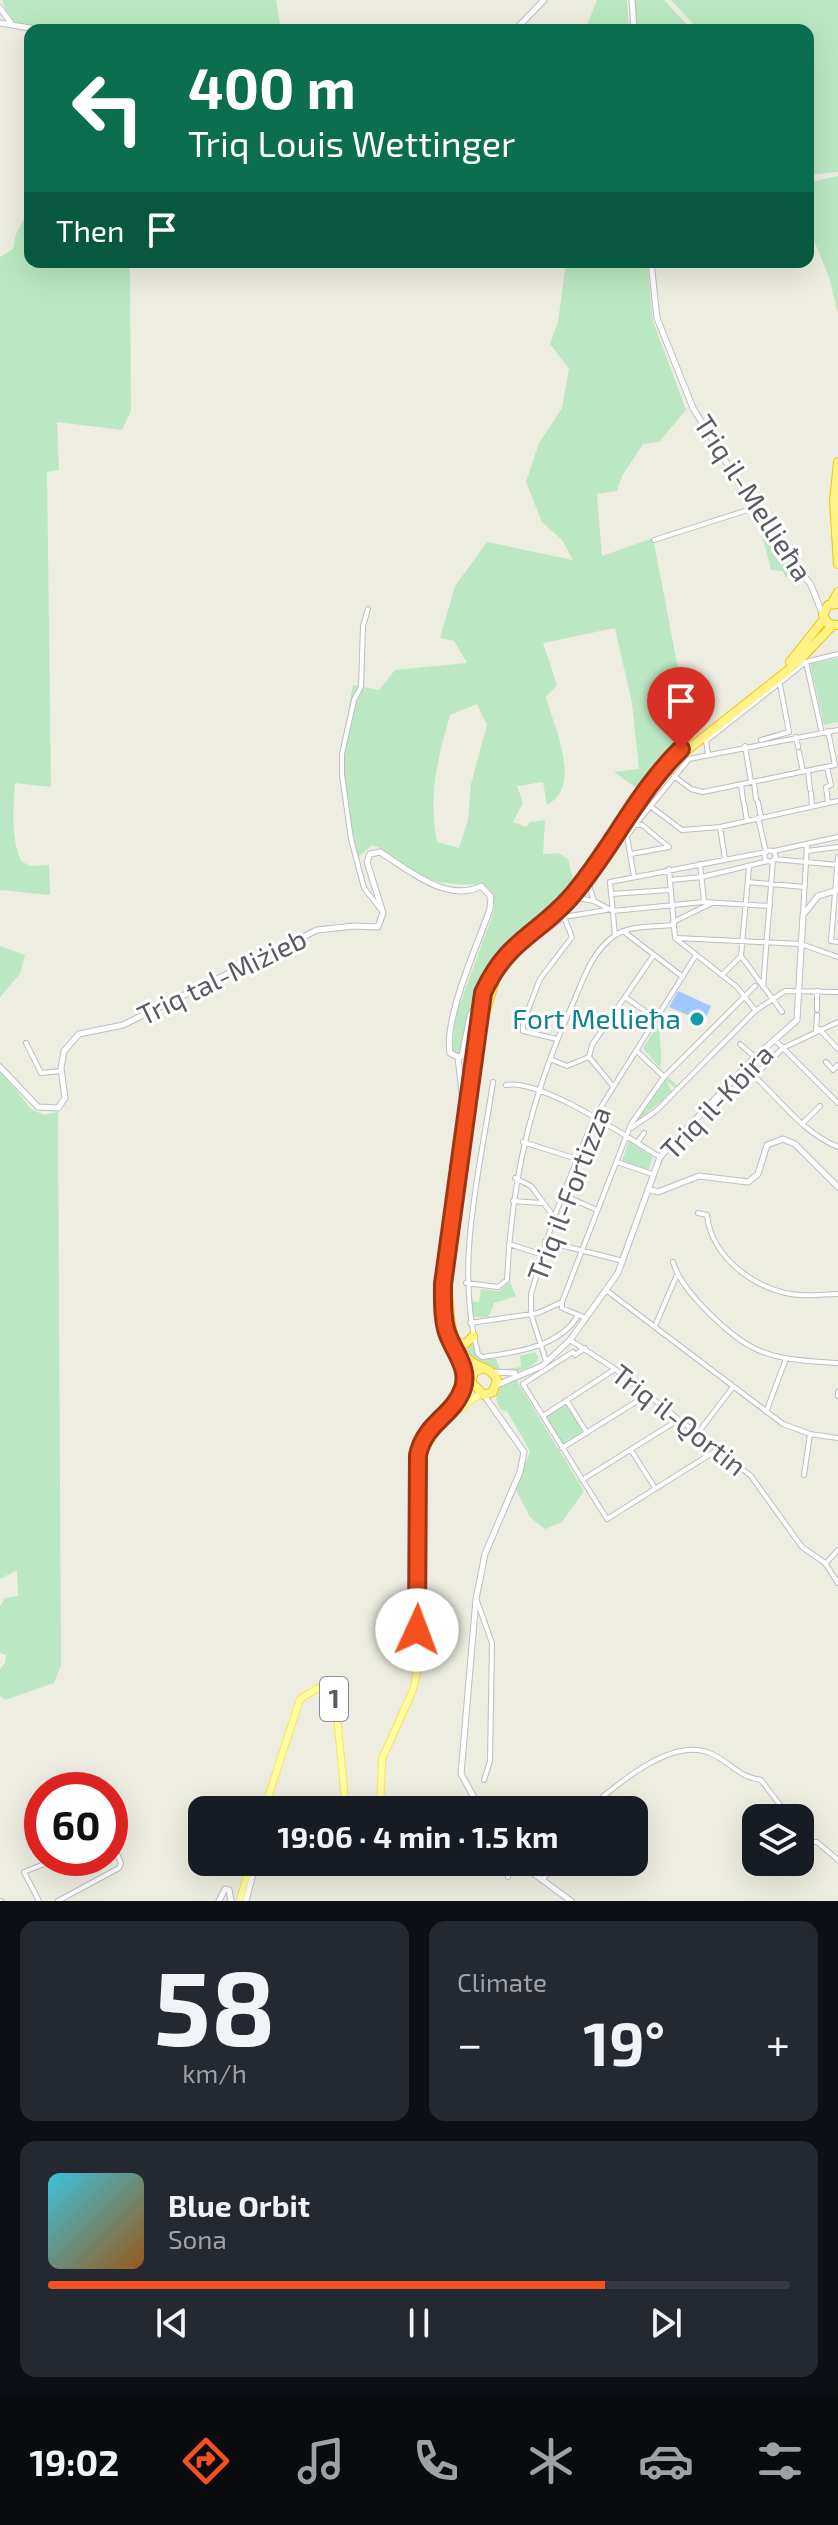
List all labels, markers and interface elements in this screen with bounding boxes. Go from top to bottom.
text: 400 m [188,53,356,120]
icon: left [56,56,160,160]
text: Triq Louis Wettinger [188,121,515,164]
icon: arrive [140,208,184,252]
text: Then [56,212,124,248]
street label: Triq il-Mellieħa [687,408,820,587]
pin [647,667,715,749]
icon: arrive [659,679,703,723]
street label: Triq tal-Miżieb [132,921,312,1032]
place label: Fort Mellieħa [512,1001,681,1035]
marker: Fort Mellieħa [688,1010,706,1028]
street label: Triq il-Kbira [653,1036,780,1166]
street label: Triq il-Fortizza [519,1101,617,1286]
street label: Triq il-Qortin [606,1356,754,1482]
position arrow [375,1588,459,1672]
road number: 1 [320,1677,348,1721]
speed limit sign: 60 [24,1772,128,1876]
map controls [742,1804,814,1876]
button: layers [742,1804,814,1876]
text: 19:06 · 4 min · 1.5 km [278,1818,558,1854]
text: 58 [153,1942,276,2067]
text: Climate [457,1966,547,1997]
text: 19° [583,2006,665,2078]
text: − [457,2016,483,2069]
text: + [766,2016,790,2069]
text: km/h [182,2057,247,2088]
text: Blue Orbit [168,2187,310,2223]
text: Sona [168,2223,227,2254]
icon: previous [150,2301,194,2345]
icon: pause [397,2301,441,2345]
icon: next [644,2301,688,2345]
icon: directions [178,2433,234,2489]
icon: music [293,2433,349,2489]
icon: phone [408,2433,464,2489]
icon: climate [523,2433,579,2489]
icon: car [638,2433,694,2489]
icon: filters [752,2433,808,2489]
text: 19:02 [29,2440,119,2483]

